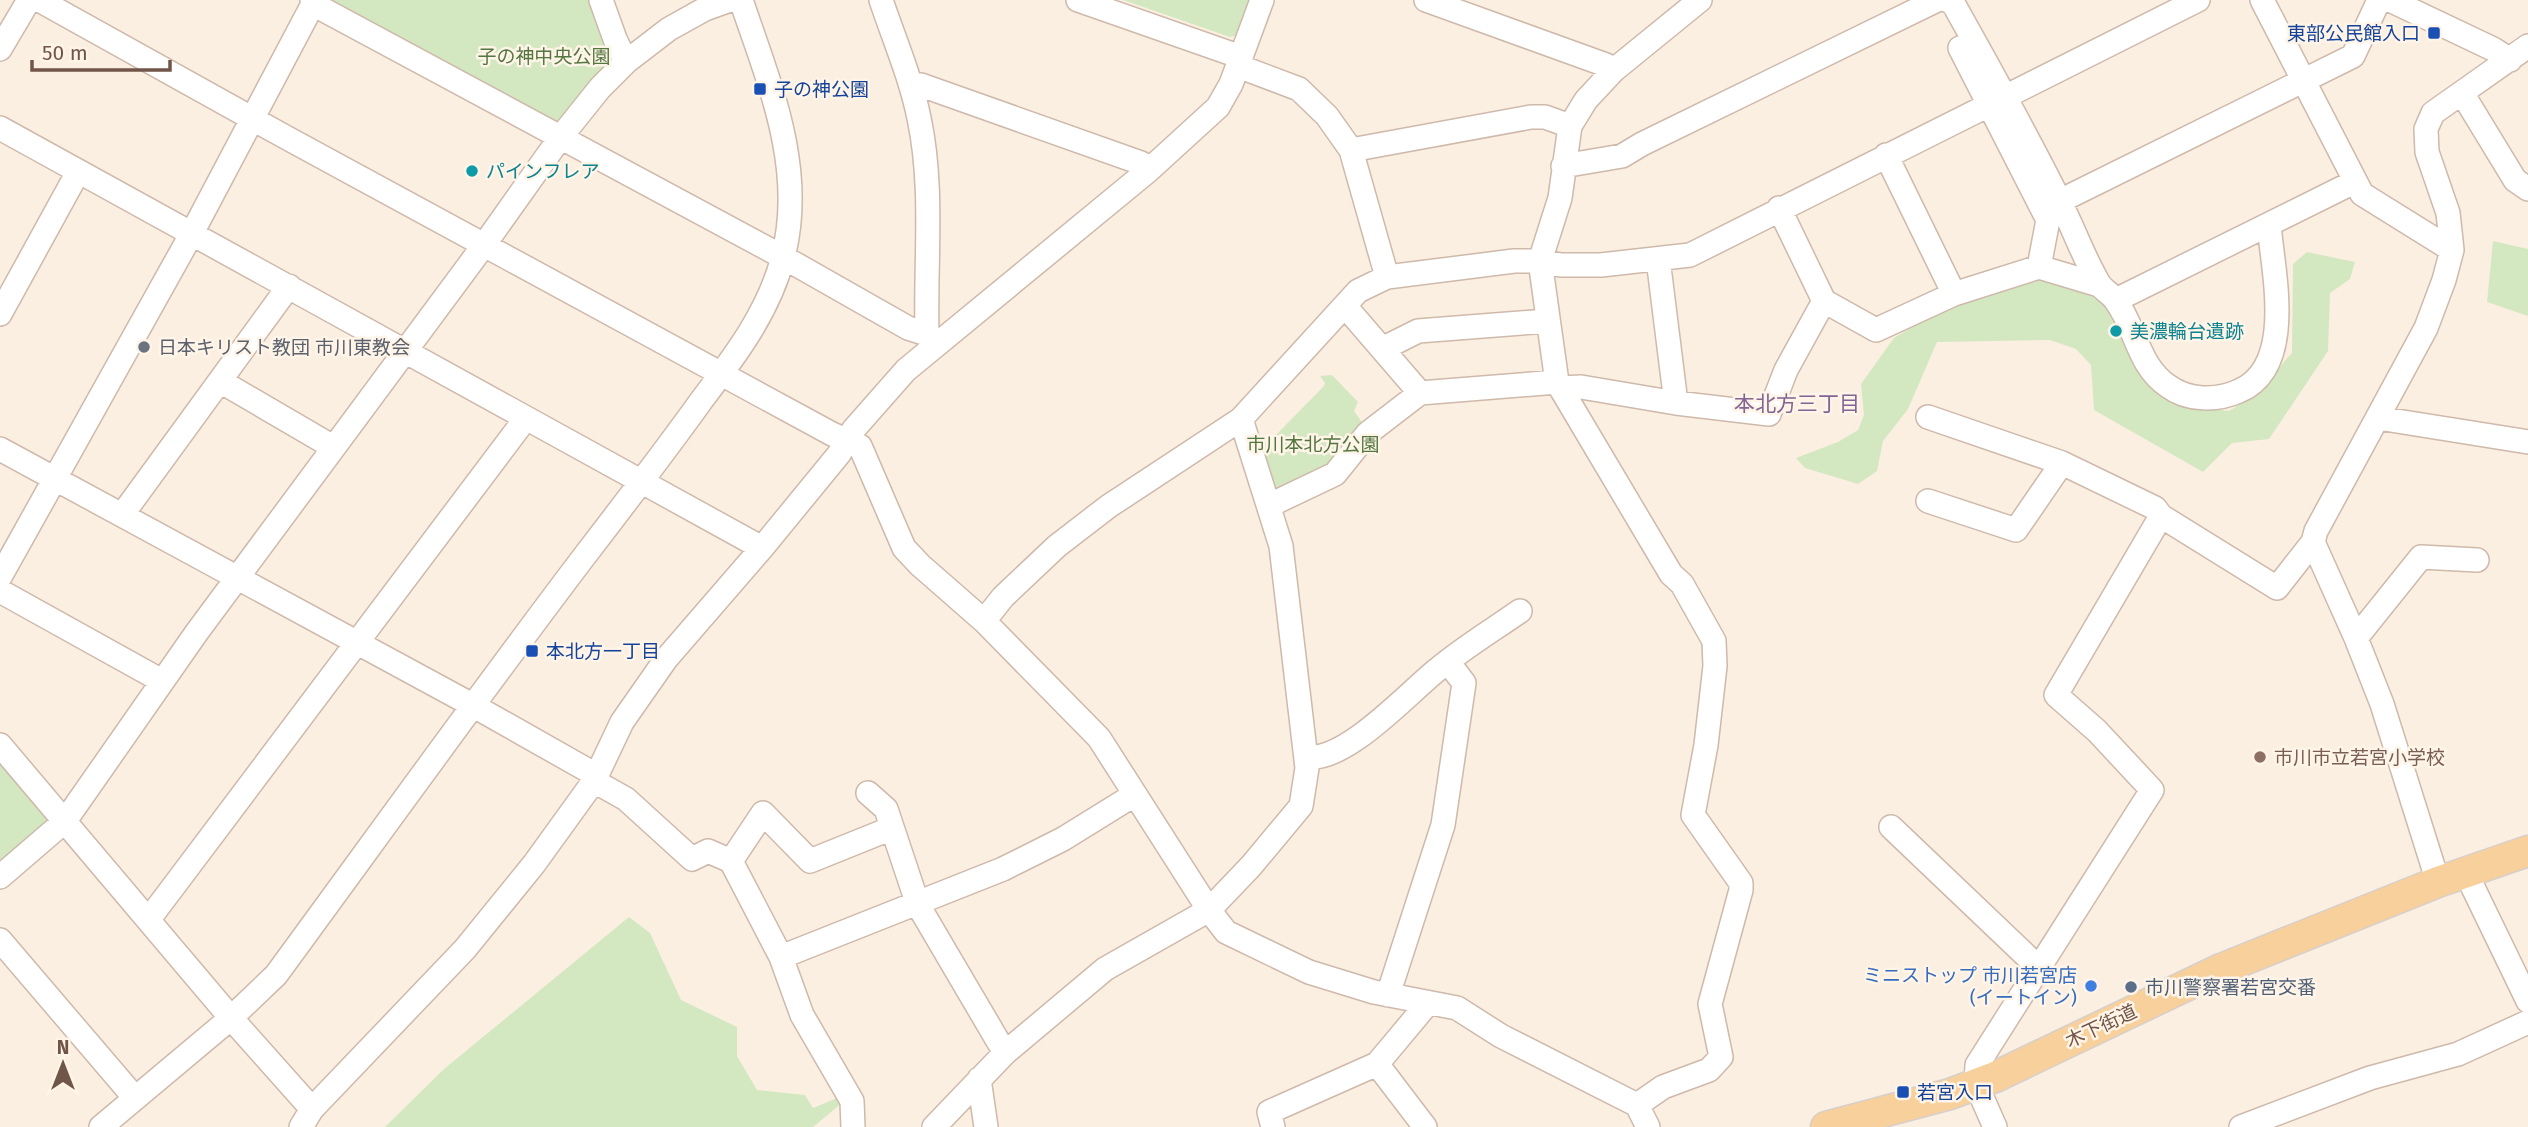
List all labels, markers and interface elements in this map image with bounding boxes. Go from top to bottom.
place label: 東部公民館入口 [2287,22,2420,45]
marker: 東部公民館入口 [2426,25,2442,41]
scale bar [32,28,170,72]
text: 50 m [42,40,88,66]
park label: 子の神中央公園 [477,45,611,68]
place label: 子の神公園 [774,78,869,101]
marker: 子の神公園 [752,81,768,97]
place label: パインフレア [486,160,599,183]
marker: パインフレア [464,163,480,179]
place label: 美濃輪台遺跡 [2130,320,2244,343]
marker: 美濃輪台遺跡 [2108,323,2124,339]
place label: 日本キリスト教団 市川東教会 [158,336,410,359]
marker: 日本キリスト教団 市川東教会 [136,339,152,355]
district label: 本北方三丁目 [1734,391,1860,417]
park label: 市川本北方公園 [1246,433,1380,456]
place label: 本北方一丁目 [546,640,660,663]
marker: 本北方一丁目 [524,643,540,659]
place label: 市川市立若宮小学校 [2274,746,2445,769]
marker: 市川市立若宮小学校 [2252,749,2268,765]
place label: ミニストップ 市川若宮店 (イートイン) [1863,964,2077,1009]
place label: 市川警察署若宮交番 [2145,976,2316,999]
marker: ミニストップ 市川若宮店 (イートイン) [2083,978,2099,994]
marker: 市川警察署若宮交番 [2123,979,2139,995]
street label: 木下街道 [2062,1000,2140,1052]
north arrow [28,1029,98,1099]
text: N [57,1036,69,1059]
place label: 若宮入口 [1917,1081,1993,1104]
marker: 若宮入口 [1895,1084,1911,1100]

